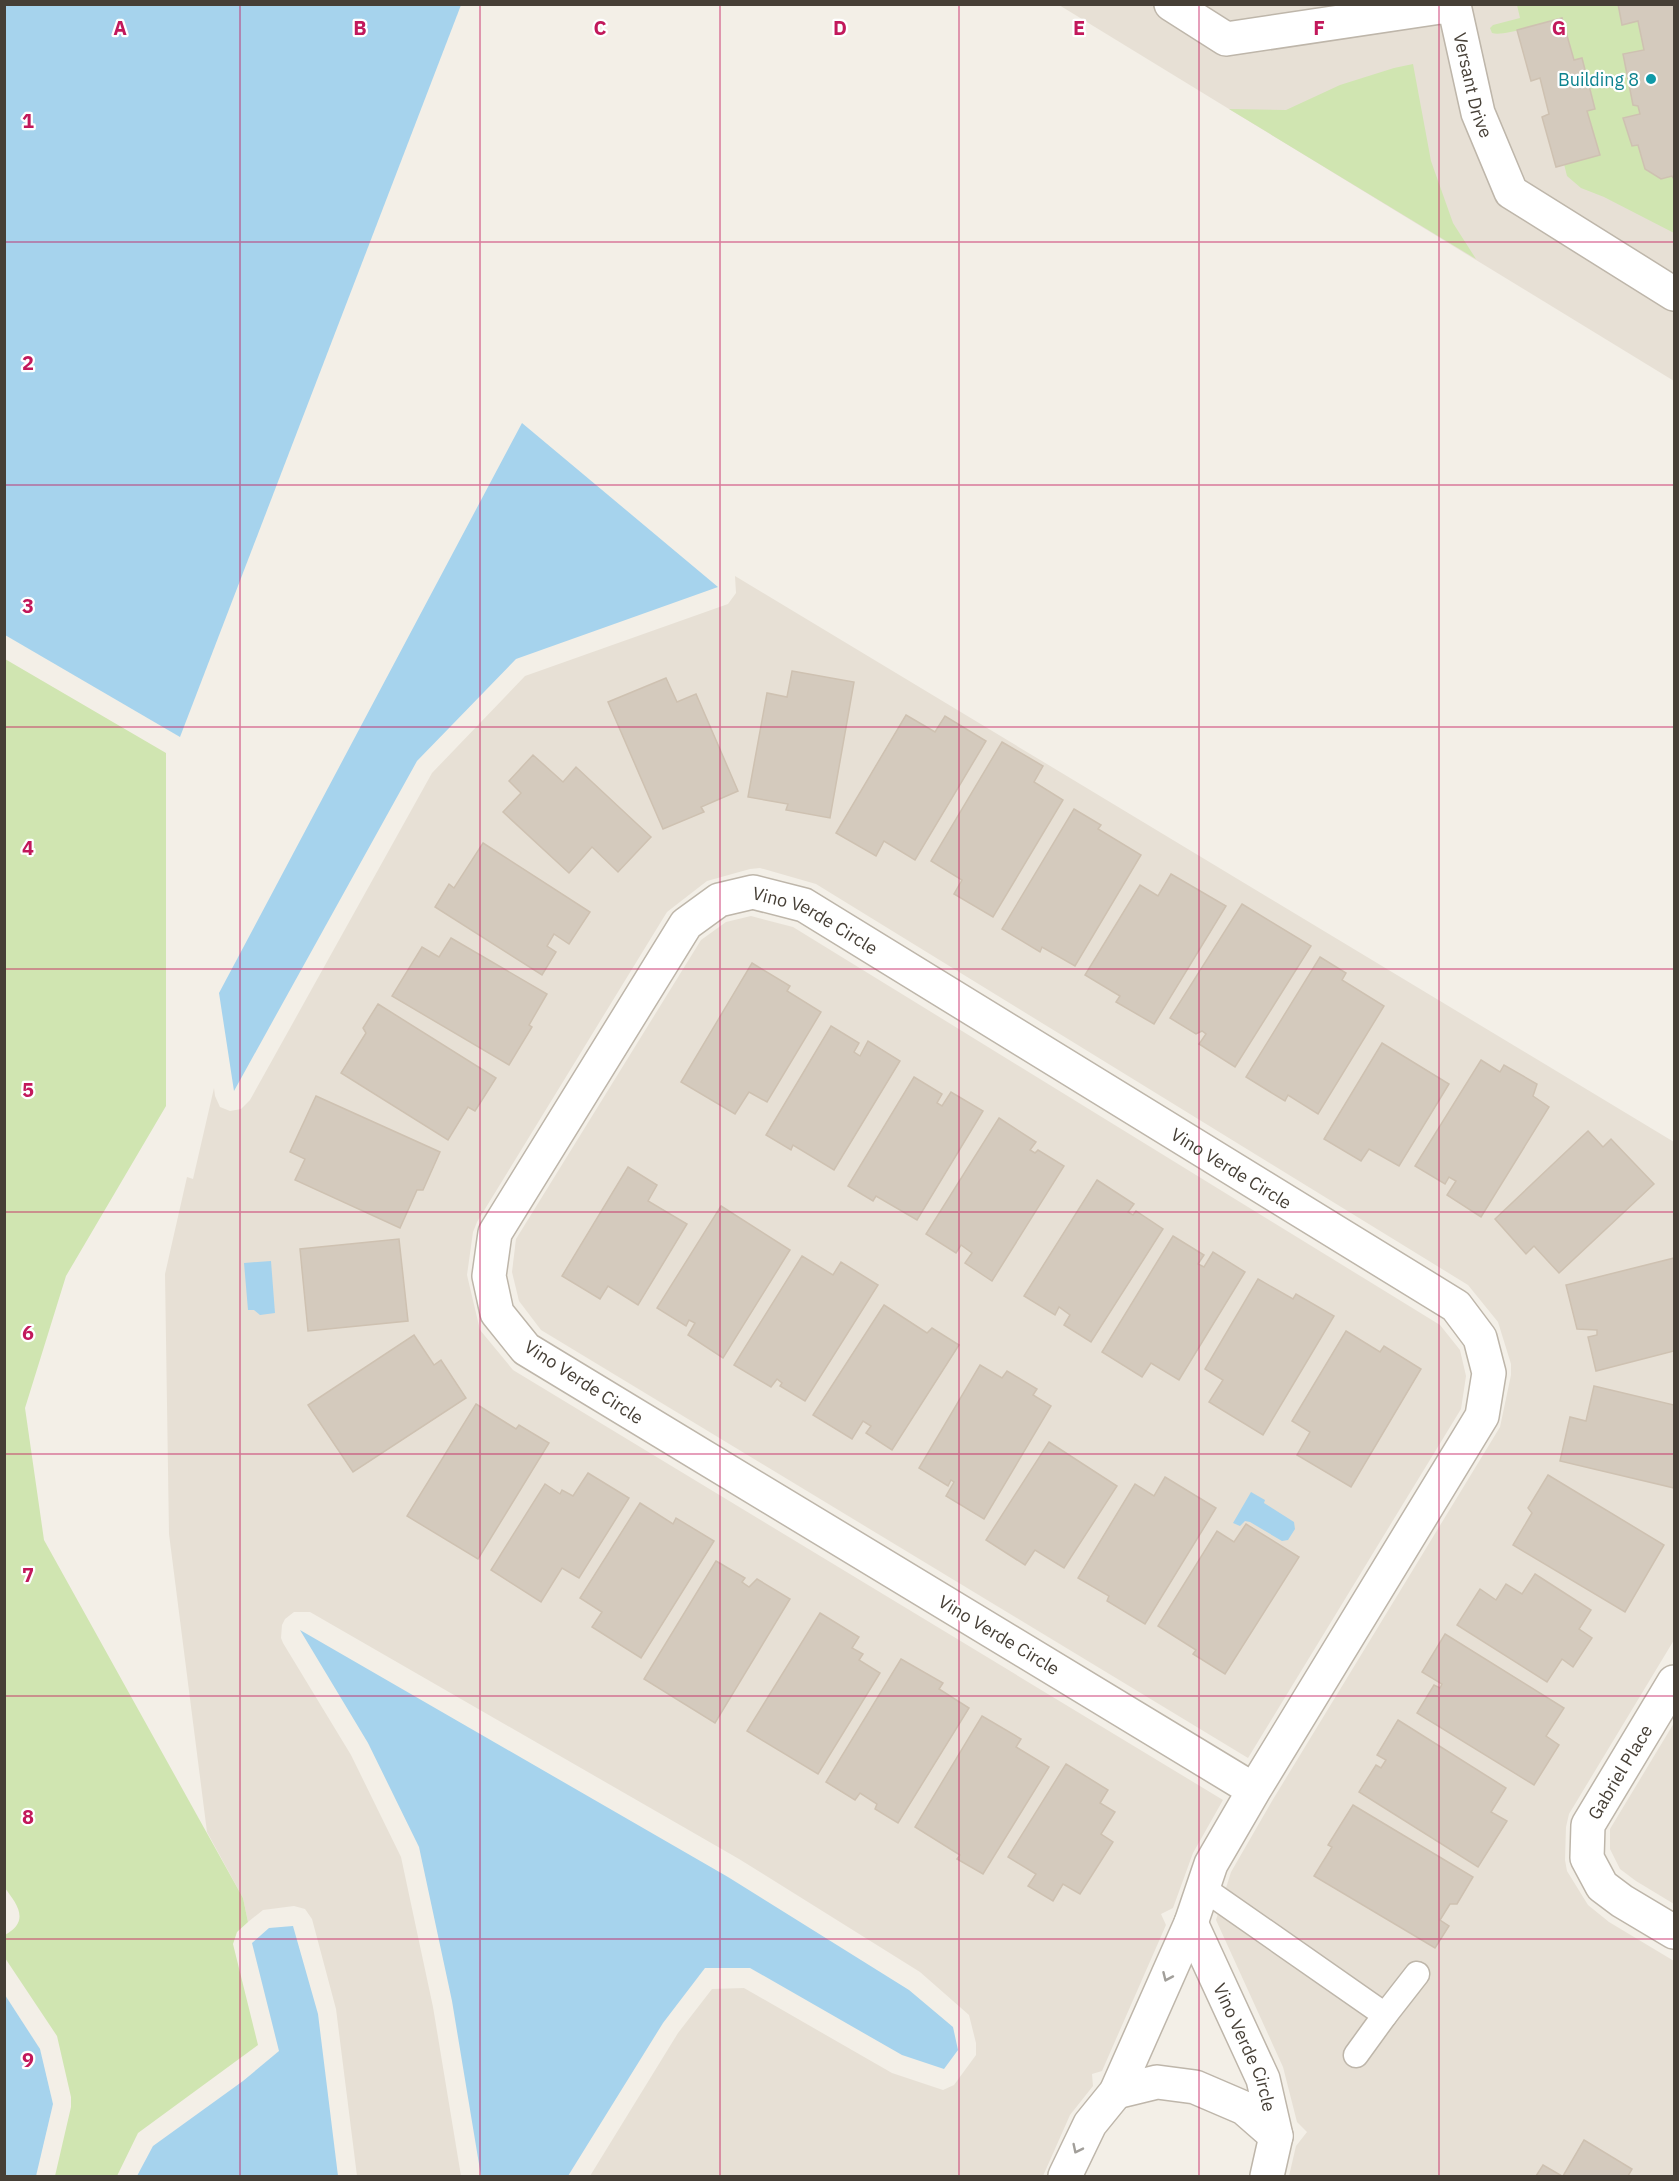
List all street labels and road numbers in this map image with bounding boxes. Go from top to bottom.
street label: Versant Drive [1449,30,1499,141]
street label: Vino Verde Circle [750,881,882,959]
street label: Vino Verde Circle [1167,1122,1296,1214]
street label: Vino Verde Circle [520,1335,648,1429]
street label: Vino Verde Circle [934,1590,1064,1680]
street label: Gabriel Place [1583,1720,1657,1824]
street label: Vino Verde Circle [1209,1979,1282,2114]

